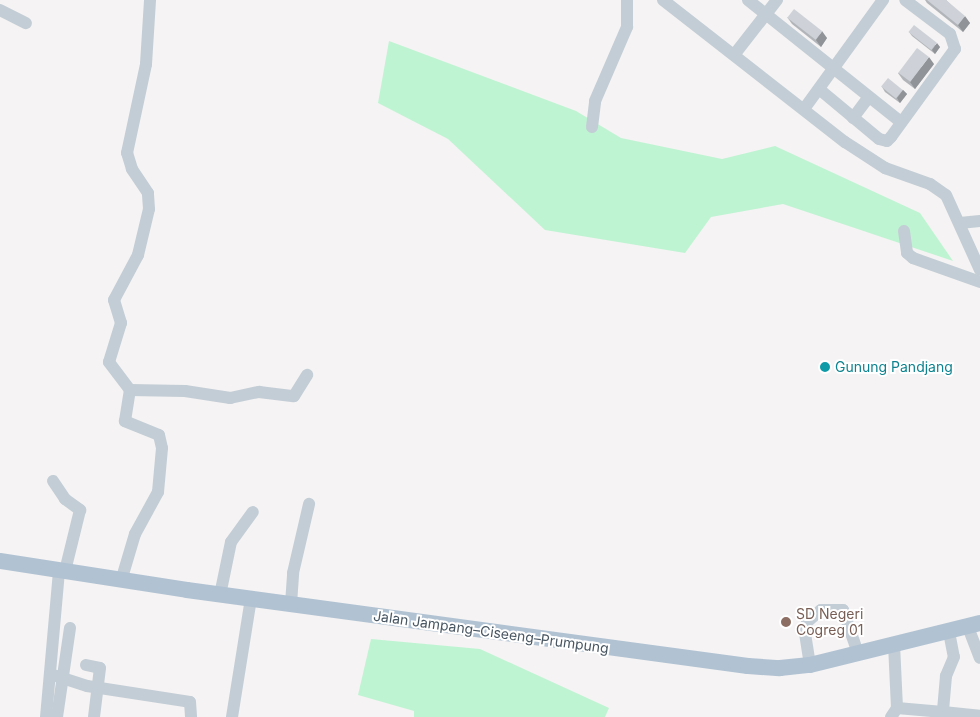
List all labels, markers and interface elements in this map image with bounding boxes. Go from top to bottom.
place label: Gunung Pandjang [835,359,953,375]
marker: Gunung Pandjang [819,361,831,373]
place label: SD Negeri Cogreg 01 [796,606,863,638]
street label: Jalan Jampang–Ciseeng–Prumpung [372,607,610,657]
marker: SD Negeri Cogreg 01 [780,616,792,628]

